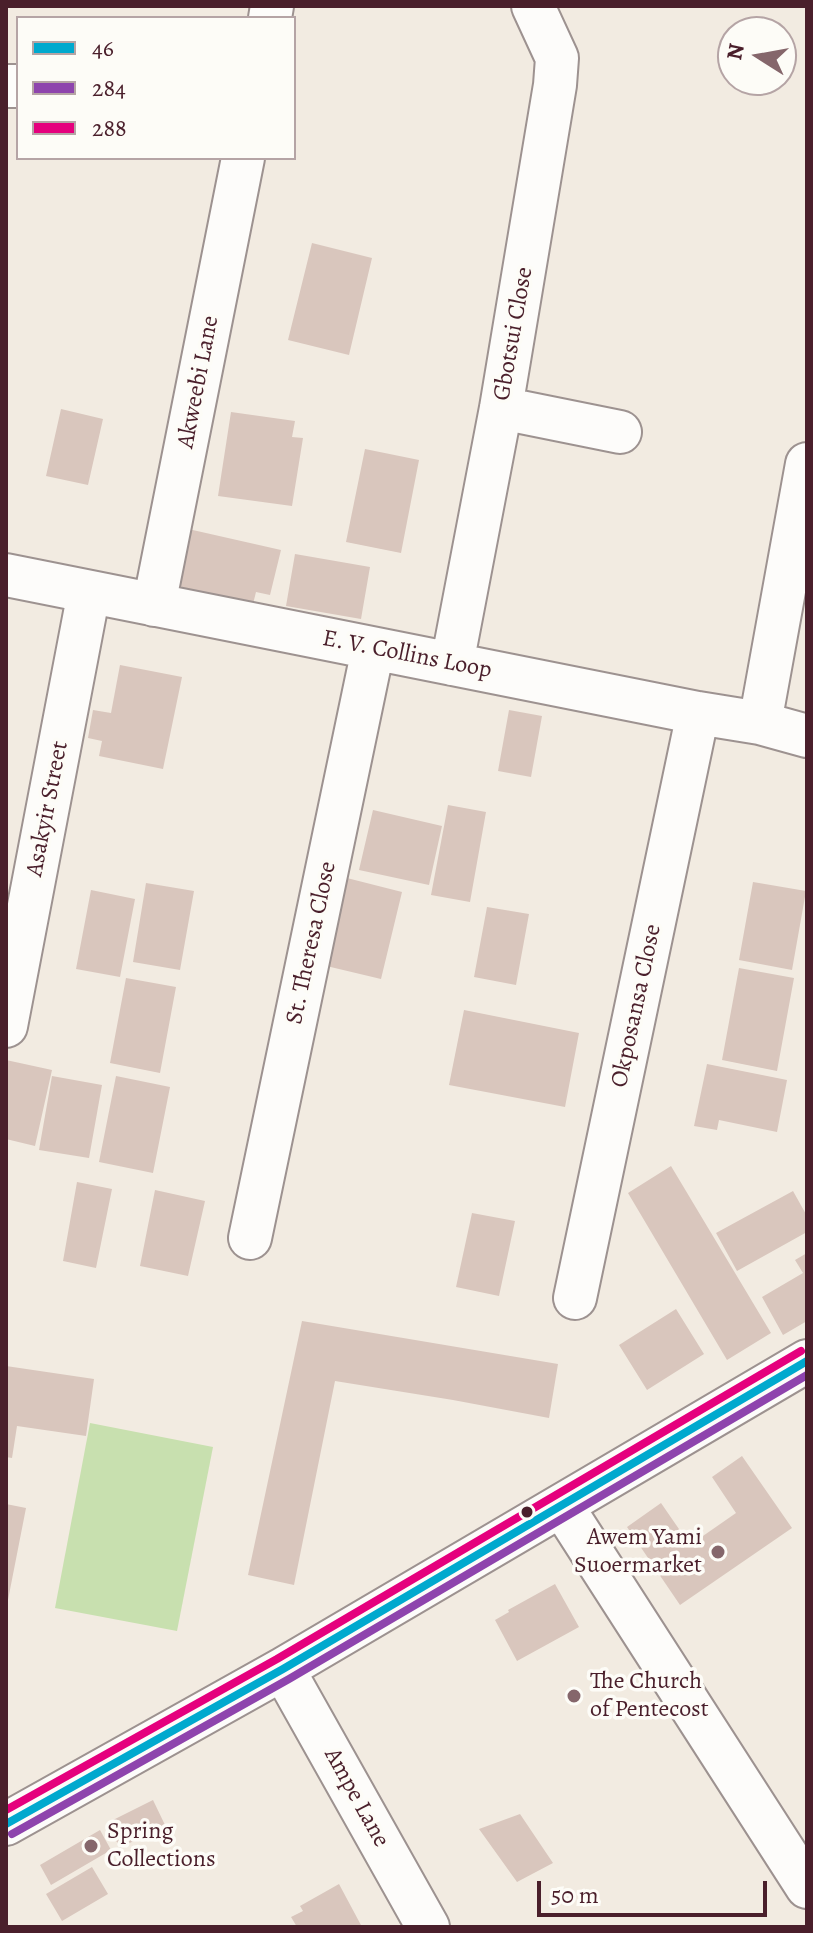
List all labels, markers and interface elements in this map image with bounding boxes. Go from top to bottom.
legend [16,16,296,160]
north arrow [717,16,797,96]
text: 46 [92,32,114,64]
text: N [719,41,752,63]
text: 284 [92,72,126,104]
text: 288 [92,112,127,144]
street label: Gbotsui Close [488,265,540,403]
street label: Akweebi Lane [172,313,226,451]
street label: E. V. Collins Loop [320,624,494,686]
street label: Asakyir Street [21,739,75,879]
street label: St. Theresa Close [281,859,343,1027]
street label: Okposansa Close [606,922,668,1090]
unlabelled marker [519,1504,535,1520]
place label: Awem Yami Suoermarket [574,1524,702,1580]
marker: Awem Yami Suoermarket [709,1543,727,1561]
place label: The Church of Pentecost [590,1668,709,1724]
marker: The Church of Pentecost [565,1687,583,1705]
street label: Ampe Lane [317,1743,395,1853]
place label: Spring Collections [107,1818,216,1874]
marker: Spring Collections [82,1837,100,1855]
scale bar [541,1865,771,1915]
text: 50 m [551,1879,599,1911]

